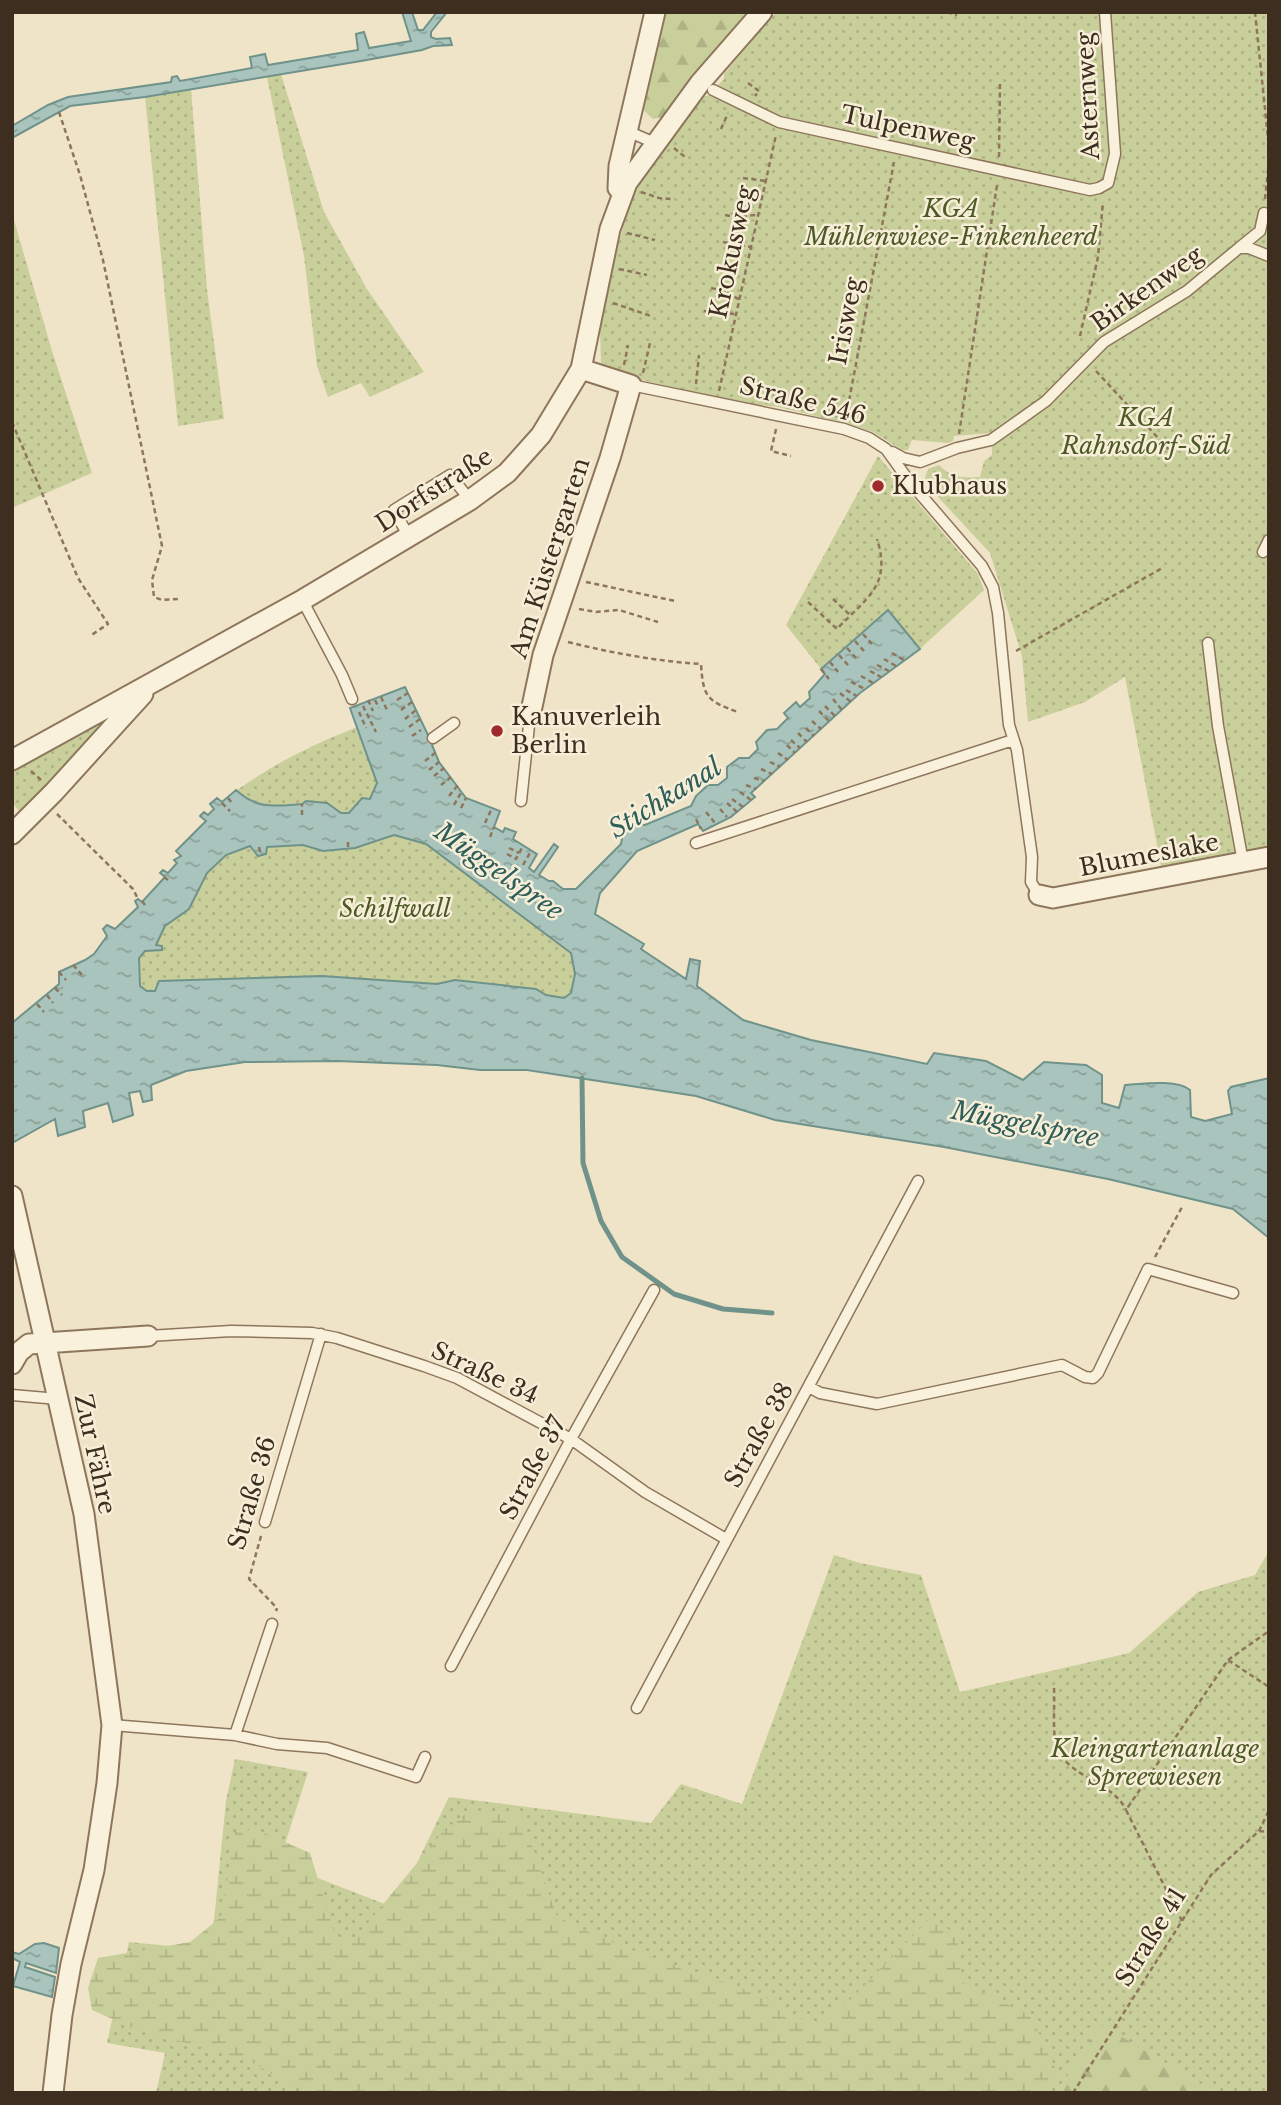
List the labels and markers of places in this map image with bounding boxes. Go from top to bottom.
place label: Klubhaus [892,471,1007,500]
marker: Klubhaus [870,478,886,494]
place label: Kanuverleih Berlin [511,702,661,759]
marker: Kanuverleih Berlin [489,723,505,739]

